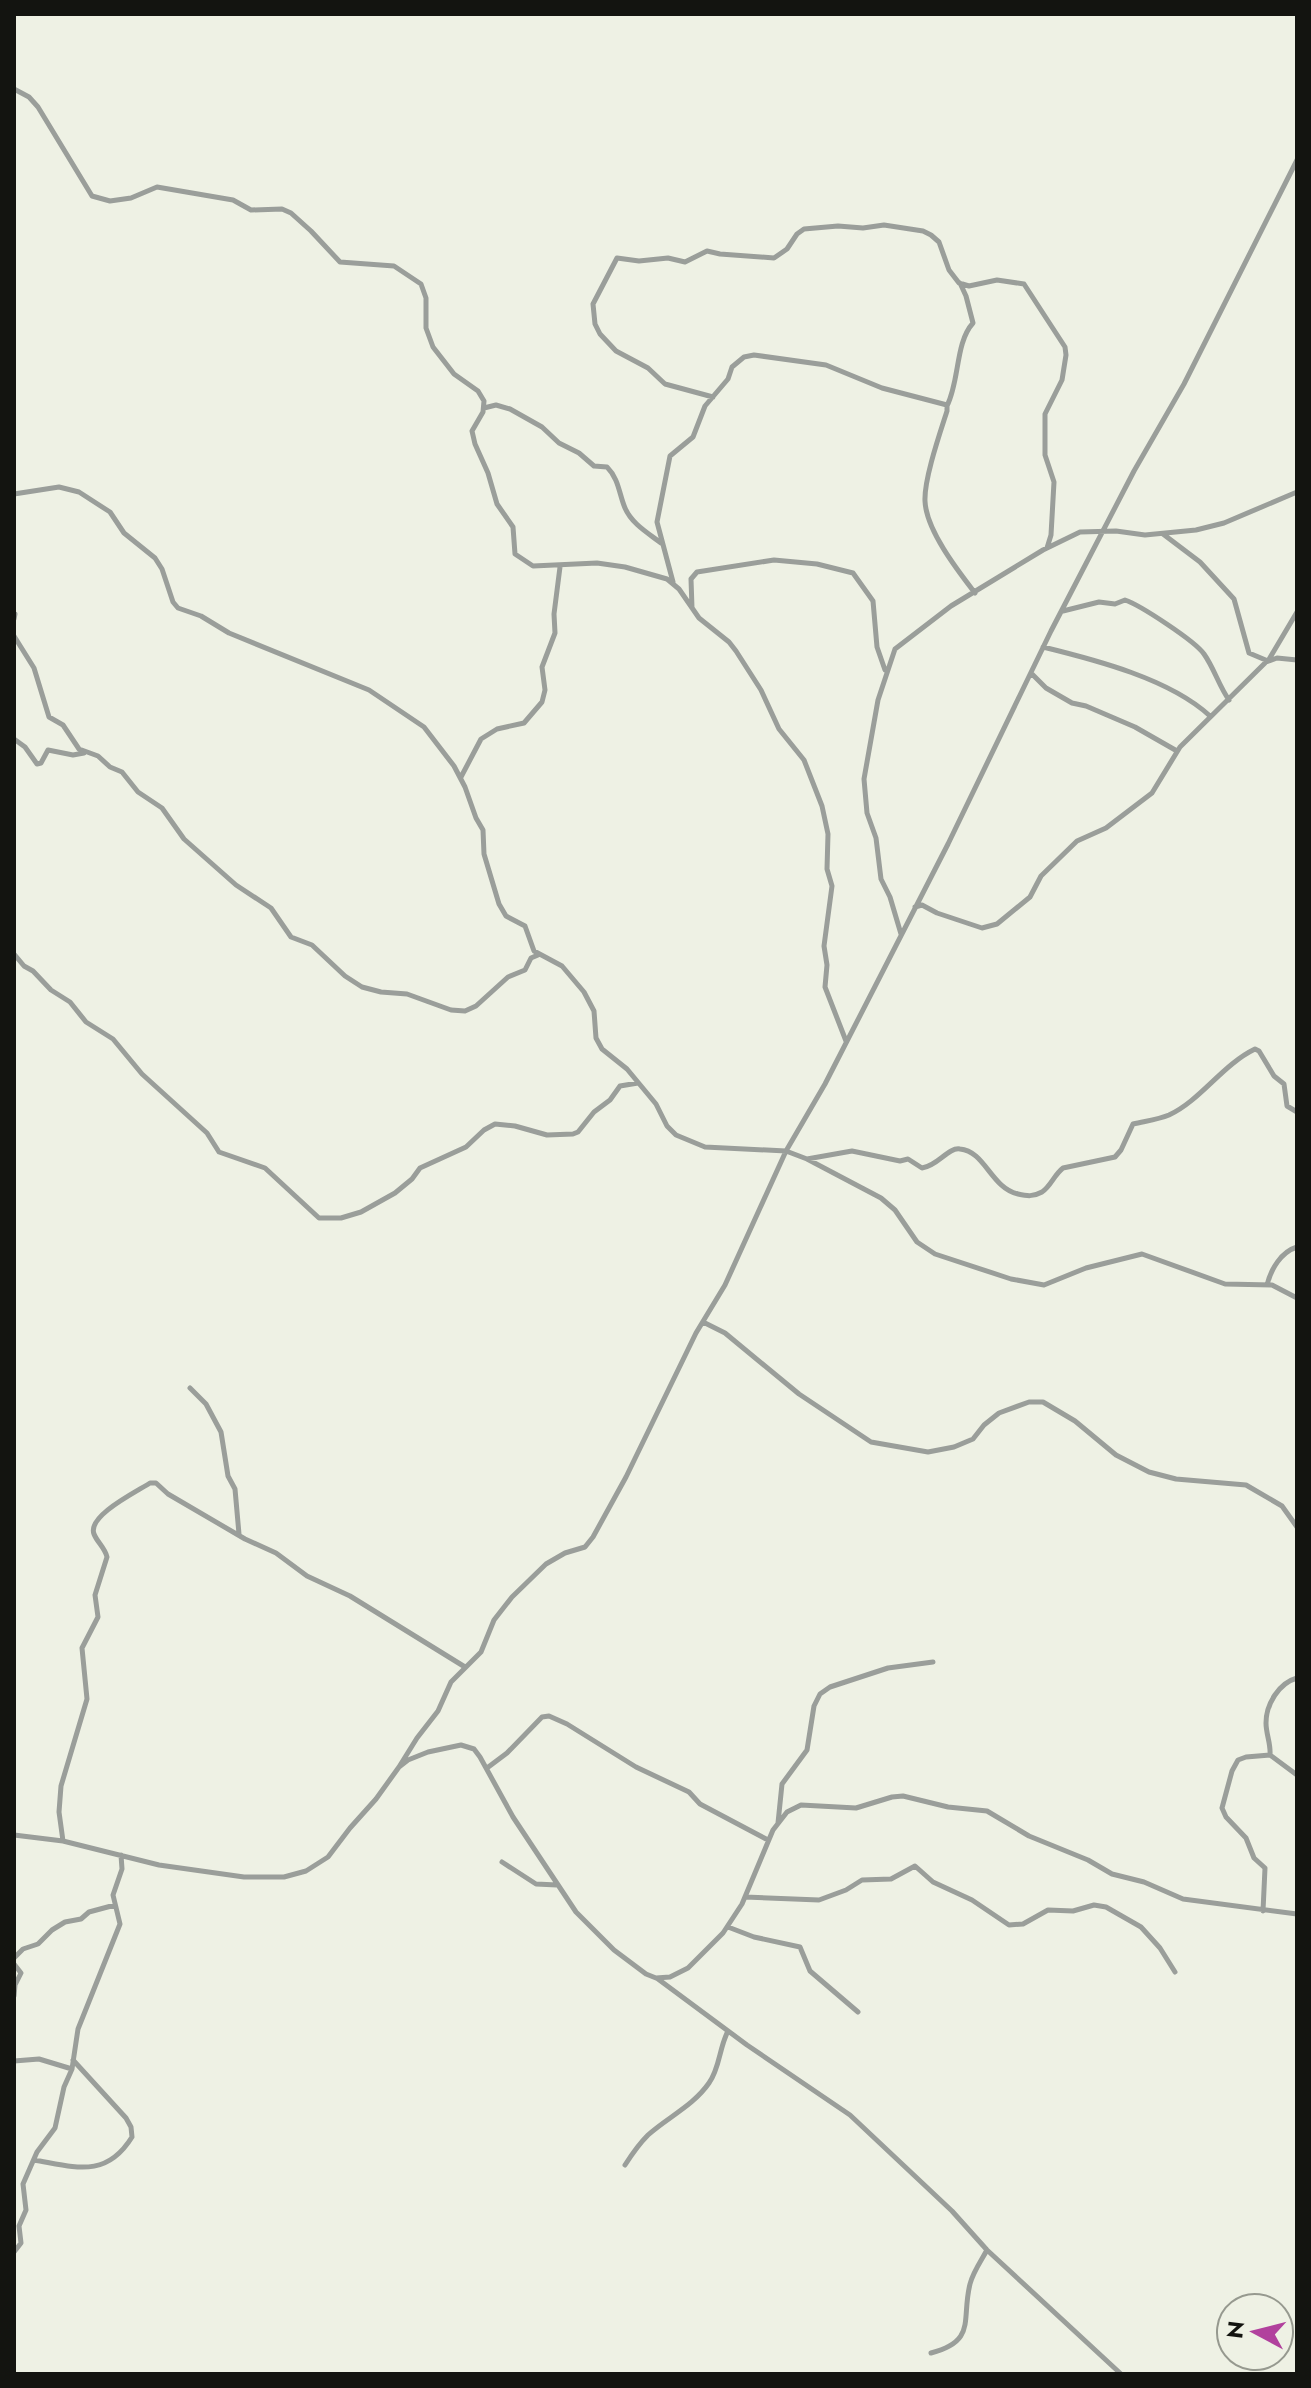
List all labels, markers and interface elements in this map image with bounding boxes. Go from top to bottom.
north arrow [1215,2292,1295,2372]
text: N [1218,2319,1252,2340]

